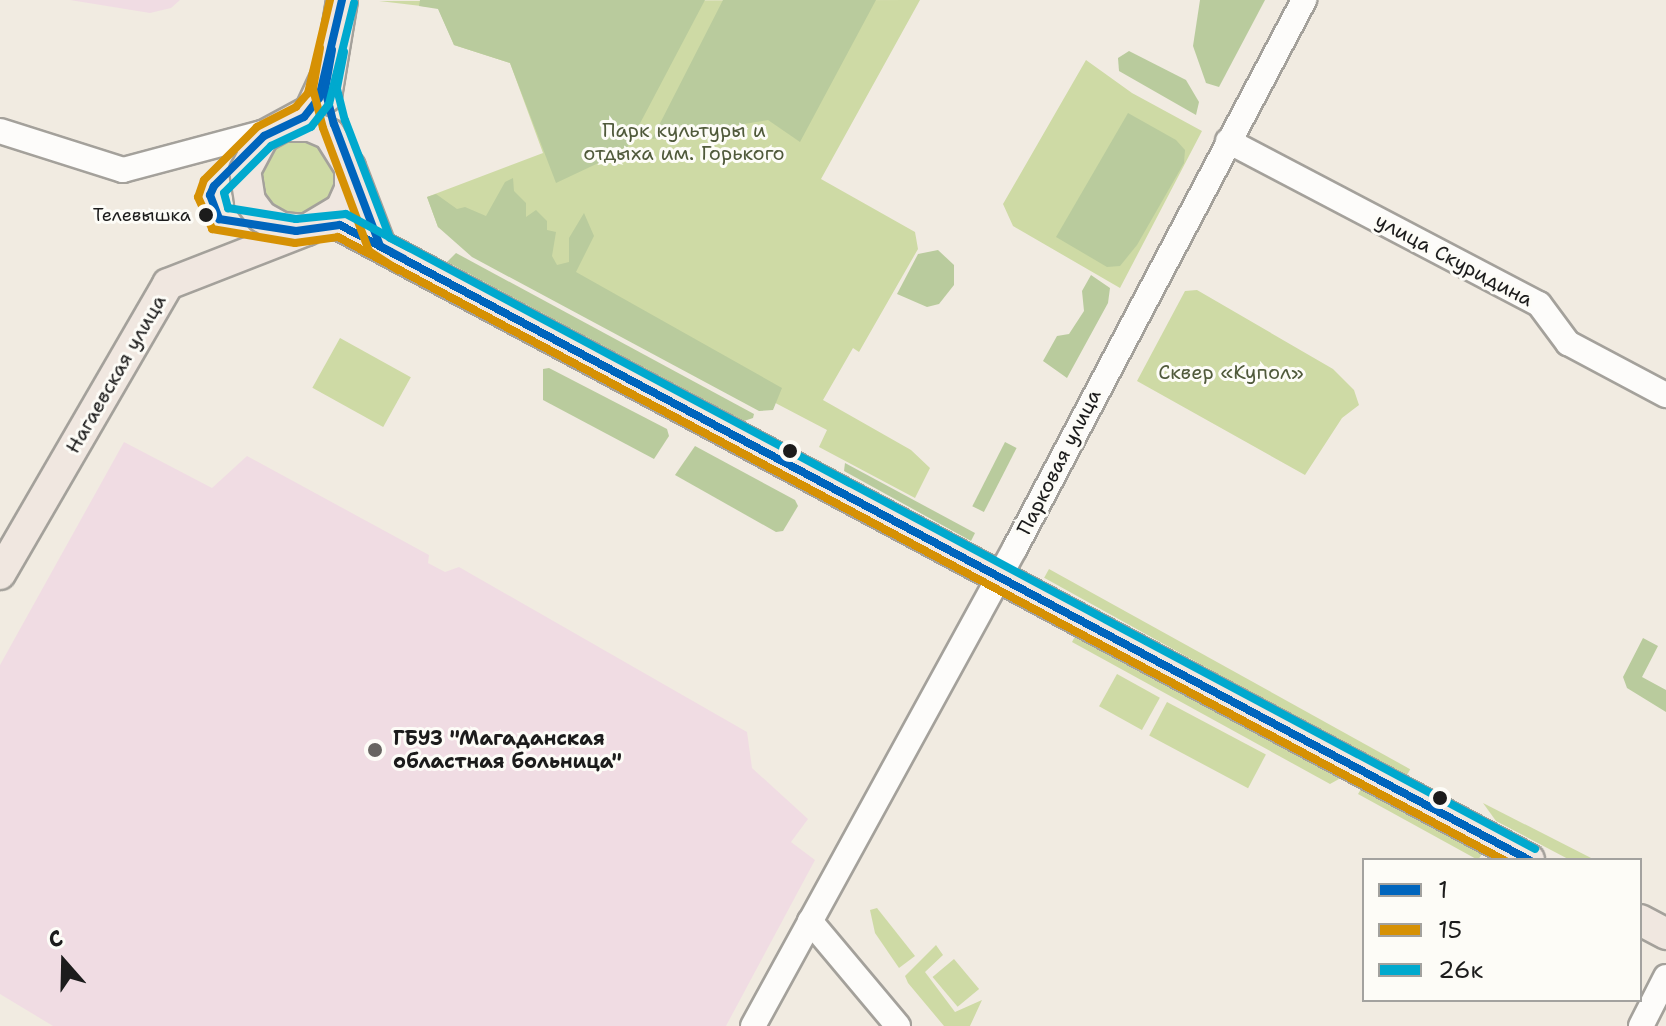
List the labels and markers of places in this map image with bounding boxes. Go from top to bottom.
place label: Телевышка [93,204,191,226]
marker: Телевышка [198,207,214,223]
unlabelled marker [782,443,798,459]
place label: ГБУЗ "Магаданская областная больница" [393,726,622,773]
marker: ГБУЗ "Магаданская областная больница" [364,739,386,761]
unlabelled marker [1432,790,1448,806]

